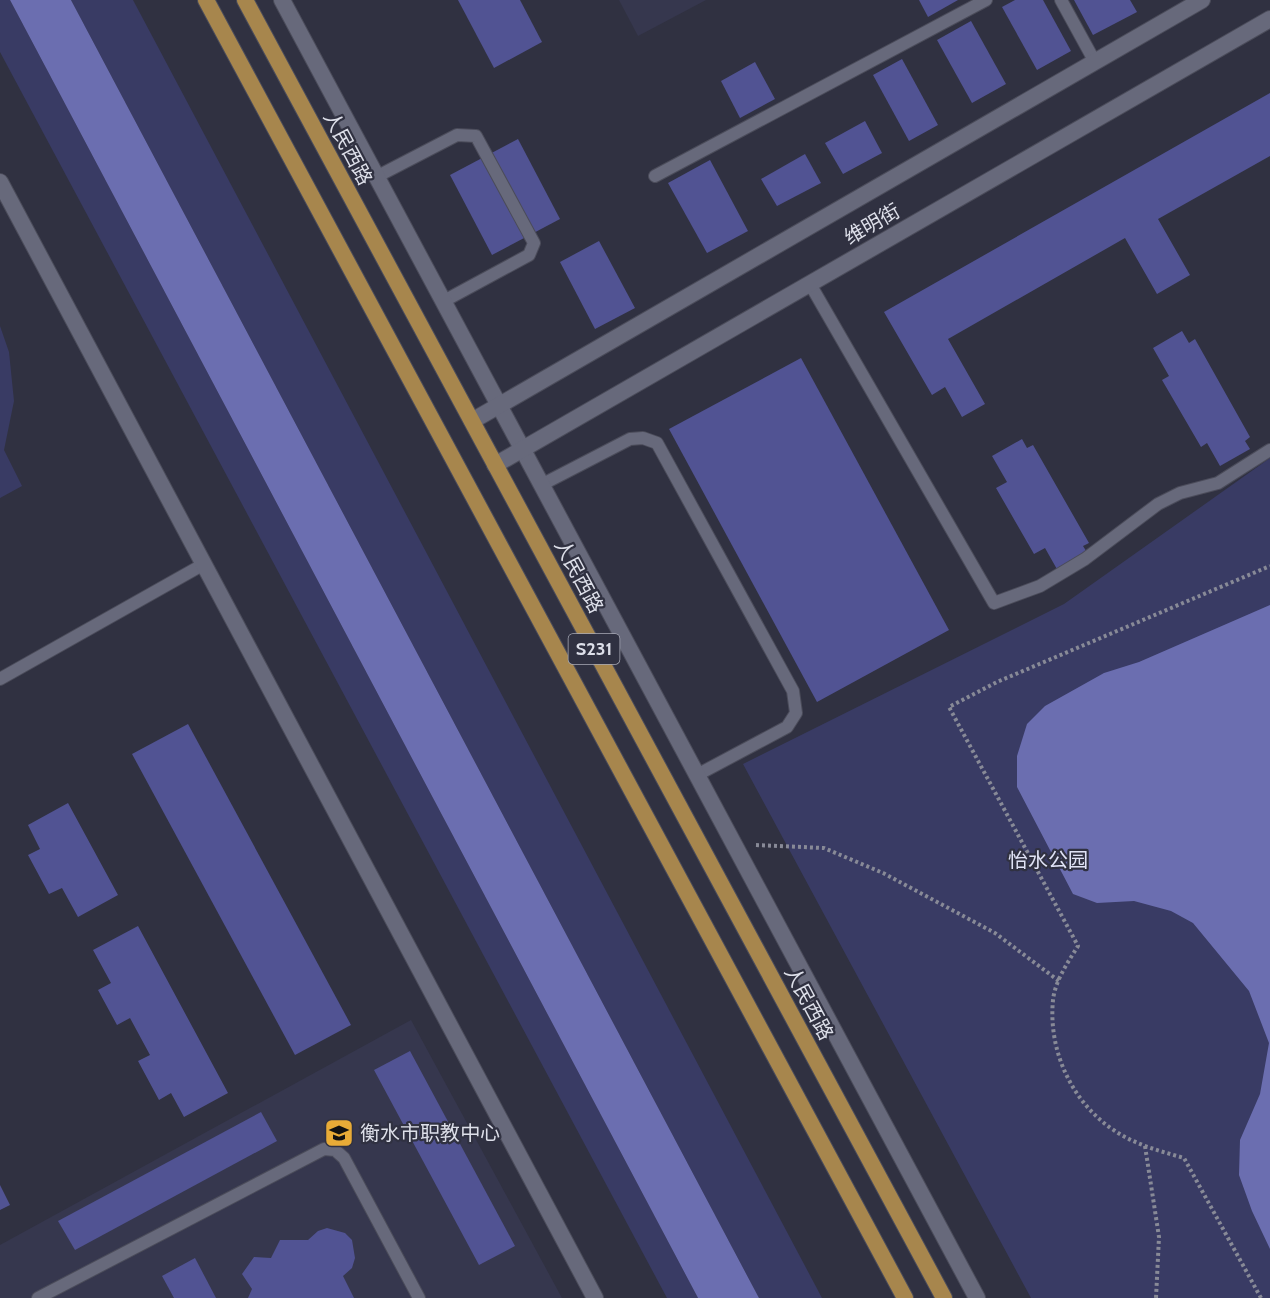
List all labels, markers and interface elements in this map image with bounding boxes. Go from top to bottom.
street label: 人民西路 [319,107,377,189]
street label: 维明街 [840,199,904,249]
street label: 人民西路 [550,535,608,617]
road number: S231 [568,634,620,664]
park label: 怡水公园 [1008,848,1088,872]
street label: 人民西路 [780,962,838,1044]
school or university icon: 衡水市职教中心 [323,1117,355,1149]
place label: 衡水市职教中心 [360,1121,500,1145]

